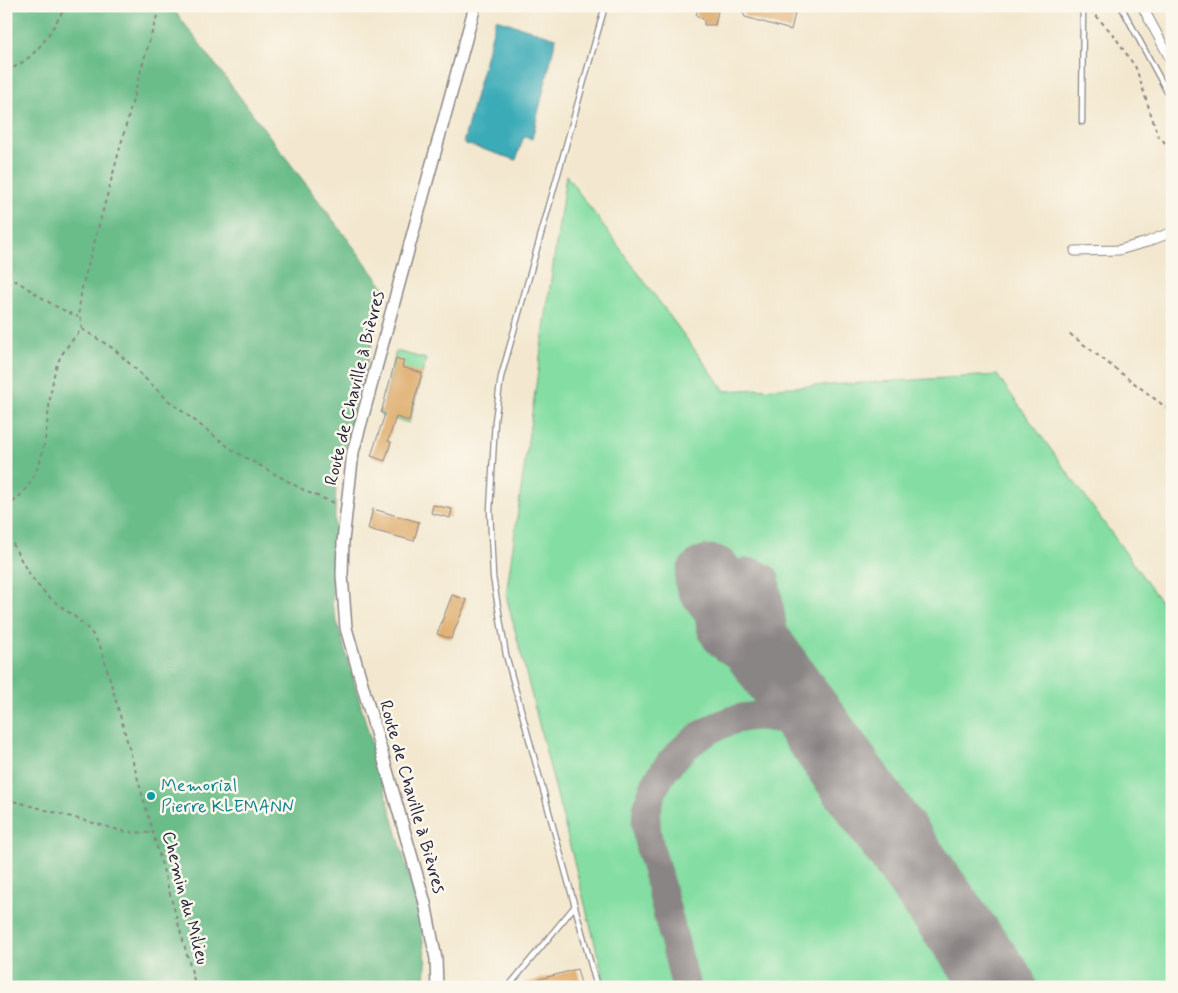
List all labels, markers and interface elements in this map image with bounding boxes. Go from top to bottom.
street label: Route de Chaville à Bièvres [319,288,391,488]
street label: Route de Chaville à Bièvres [373,698,451,896]
place label: Memorial Pierre KLEMANN [161,774,294,819]
marker: Memorial Pierre KLEMANN [145,790,157,802]
street label: Chemin du Milieu [156,829,214,967]

